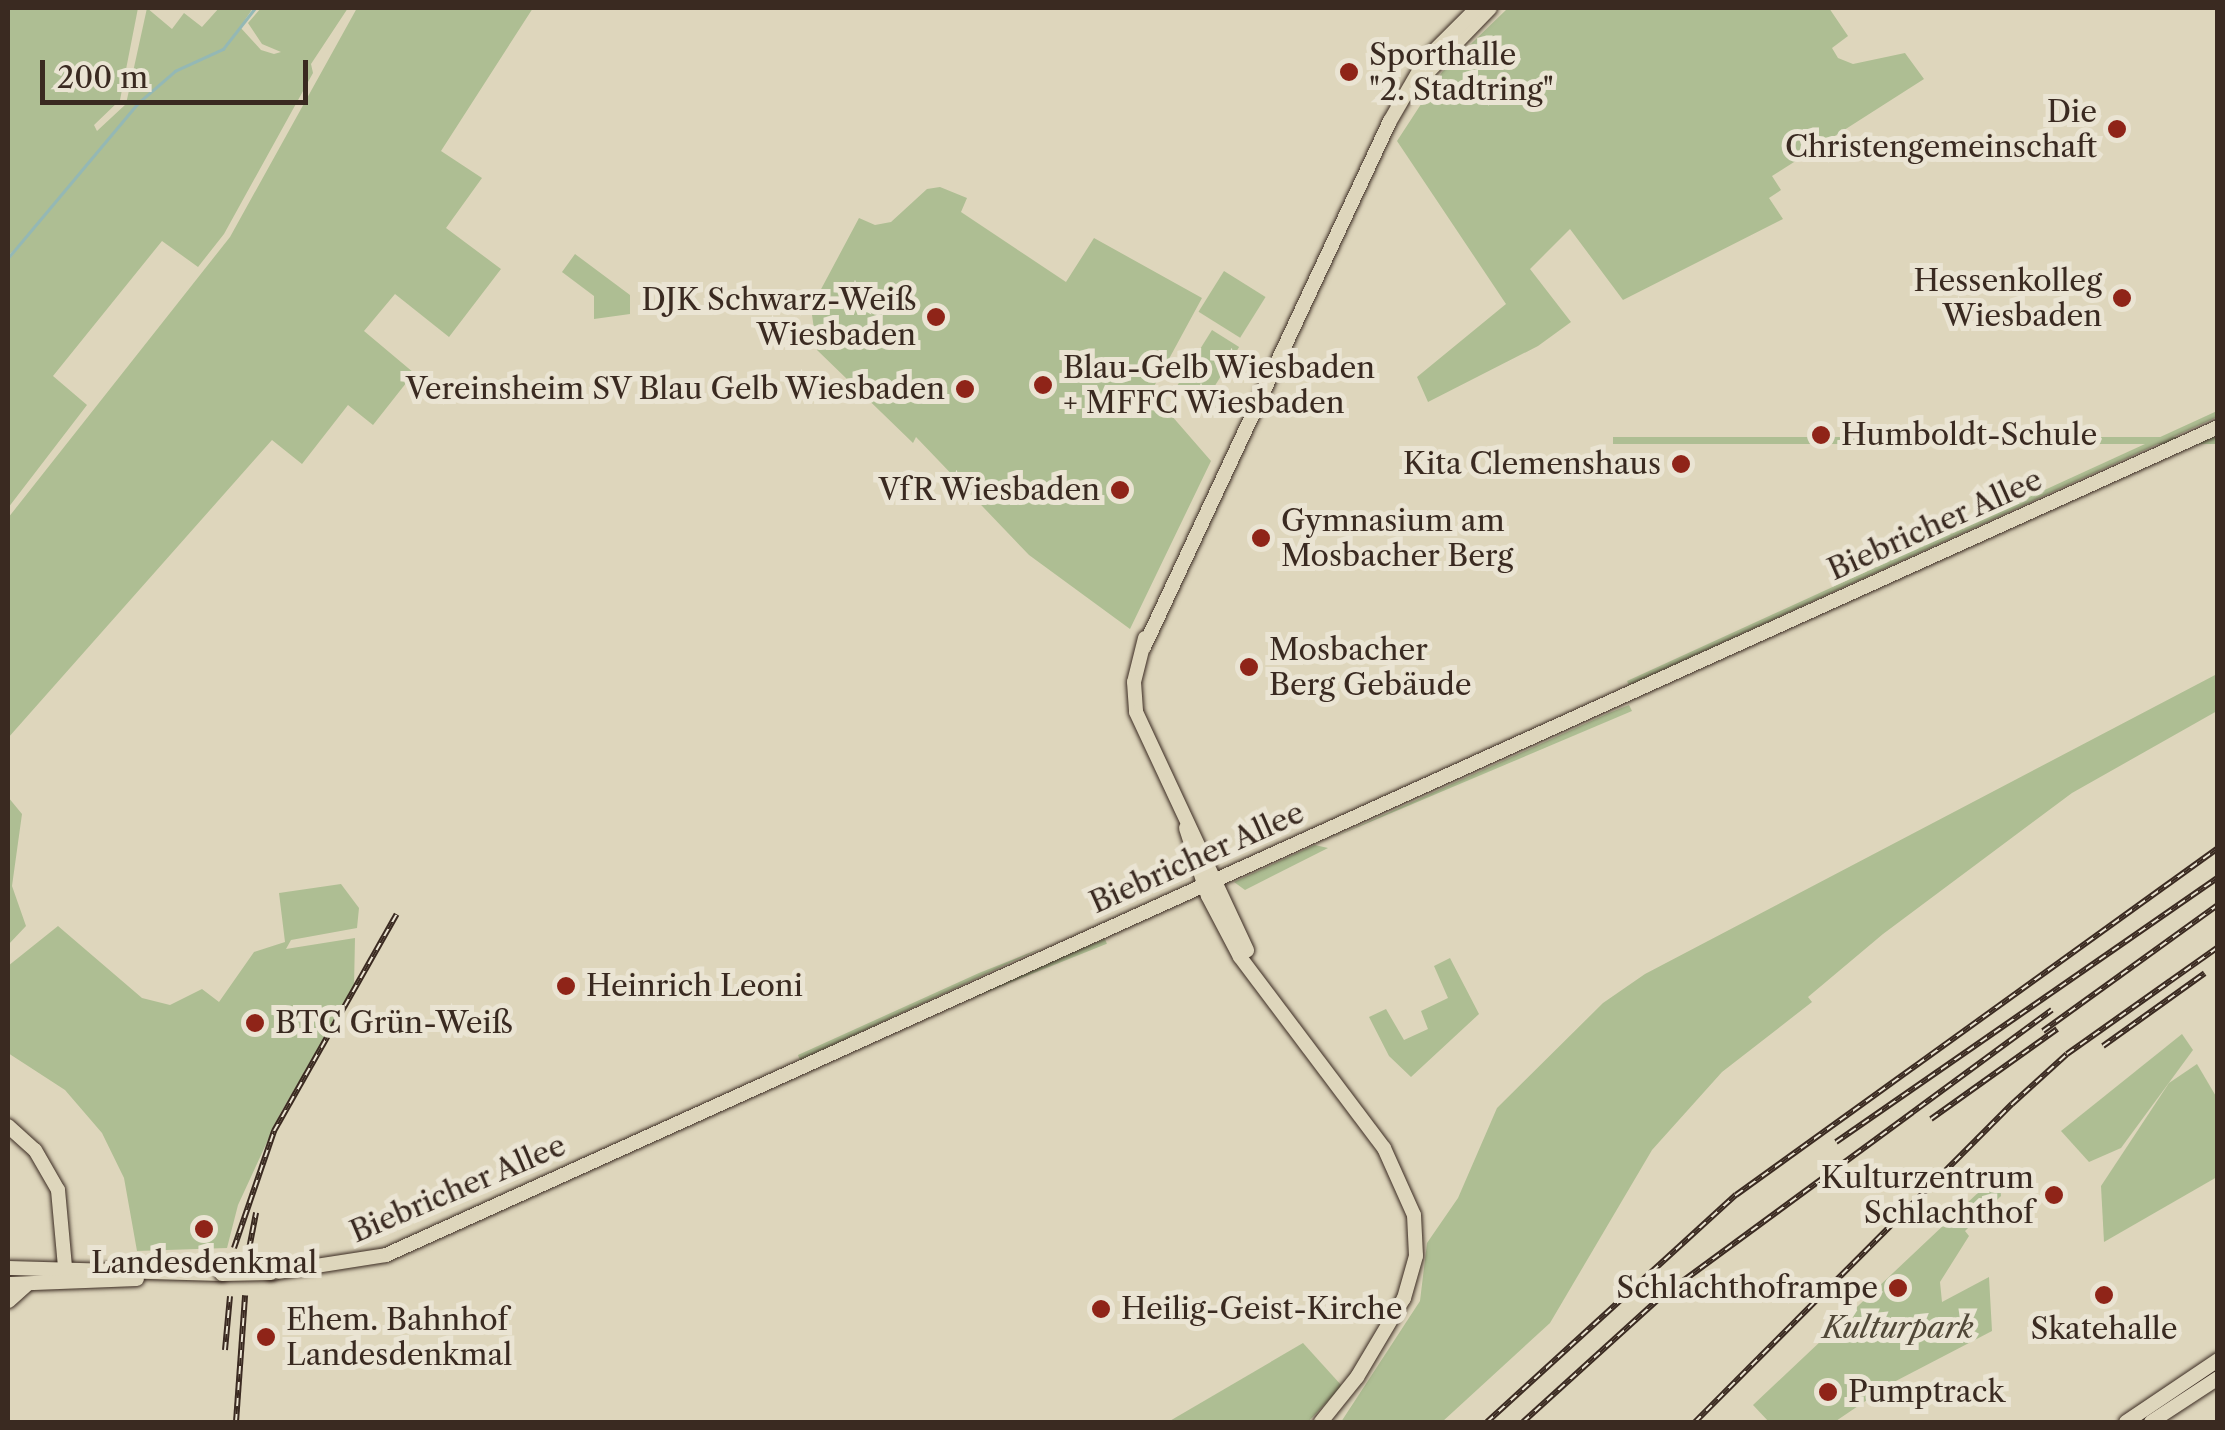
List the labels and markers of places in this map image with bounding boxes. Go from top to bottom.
place label: Sporthalle "2. Stadtring" [1369,37,1554,108]
marker: Sporthalle "2. Stadtring" [1338,61,1360,83]
place label: Die Christengemeinschaft [1785,94,2097,164]
marker: Die Christengemeinschaft [2106,118,2128,140]
place label: Hessenkolleg Wiesbaden [1913,263,2102,334]
place label: DJK Schwarz-Weiß Wiesbaden [641,282,916,352]
marker: Hessenkolleg Wiesbaden [2111,287,2133,309]
marker: DJK Schwarz-Weiß Wiesbaden [925,306,947,328]
place label: Blau-Gelb Wiesbaden + MFFC Wiesbaden [1063,350,1376,420]
place label: Vereinsheim SV Blau Gelb Wiesbaden [403,371,945,407]
marker: Blau-Gelb Wiesbaden + MFFC Wiesbaden [1032,374,1054,396]
marker: Vereinsheim SV Blau Gelb Wiesbaden [954,378,976,400]
place label: Humboldt-Schule [1841,417,2097,453]
marker: Humboldt-Schule [1810,424,1832,446]
place label: Kita Clemenshaus [1403,446,1661,482]
marker: Kita Clemenshaus [1670,453,1692,475]
place label: VfR Wiesbaden [876,472,1100,508]
marker: VfR Wiesbaden [1109,479,1131,501]
place label: Gymnasium am Mosbacher Berg [1281,503,1514,574]
marker: Gymnasium am Mosbacher Berg [1250,527,1272,549]
place label: Mosbacher Berg Gebäude [1269,632,1472,702]
marker: Mosbacher Berg Gebäude [1238,656,1260,678]
place label: Heinrich Leoni [586,968,803,1004]
marker: Heinrich Leoni [555,975,577,997]
place label: BTC Grün-Weiß [275,1005,512,1041]
marker: BTC Grün-Weiß [244,1012,266,1034]
place label: Kulturzentrum Schlachthof [1821,1160,2034,1230]
marker: Kulturzentrum Schlachthof [2043,1184,2065,1206]
marker: Landesdenkmal [193,1218,215,1240]
place label: Landesdenkmal [91,1245,317,1281]
place label: Schlachthoframpe [1616,1270,1878,1306]
marker: Schlachthoframpe [1887,1277,1909,1299]
marker: Skatehalle [2093,1284,2115,1306]
place label: Heilig-Geist-Kirche [1121,1291,1403,1327]
marker: Heilig-Geist-Kirche [1090,1298,1112,1320]
place label: Ehem. Bahnhof Landesdenkmal [286,1302,512,1372]
place label: Skatehalle [2030,1311,2178,1347]
marker: Ehem. Bahnhof Landesdenkmal [255,1326,277,1348]
place label: Pumptrack [1848,1374,2005,1410]
marker: Pumptrack [1817,1381,1839,1403]

